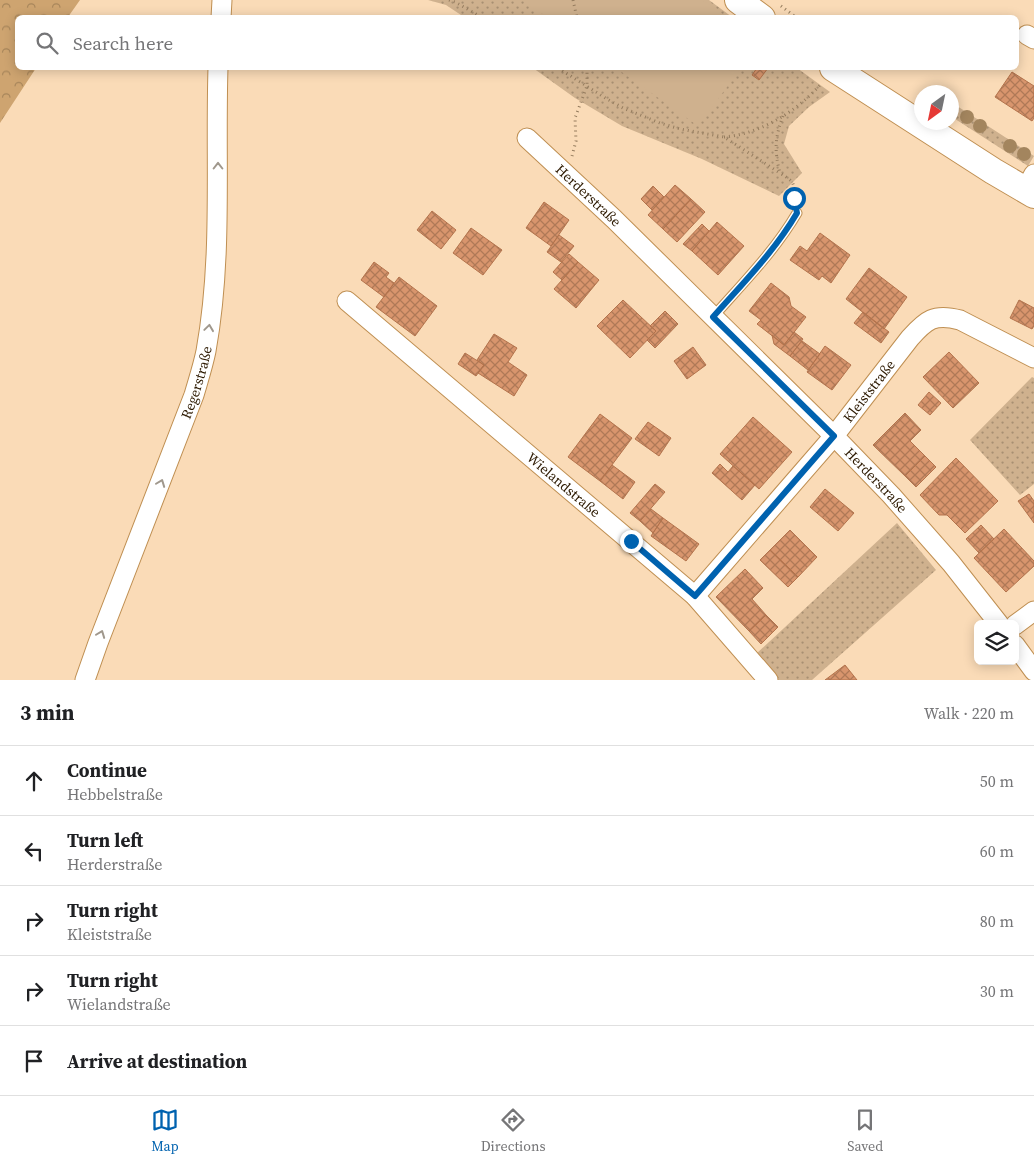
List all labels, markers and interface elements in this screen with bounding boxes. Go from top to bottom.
search box [15,15,1019,70]
icon: search [33,29,61,57]
text: Search here [73,30,173,56]
north arrow [914,85,959,130]
street label: Herderstraße [551,159,626,231]
one-way arrow [213,162,223,170]
route start [783,187,806,210]
one-way arrow [203,324,214,332]
street label: Regerstraße [176,344,217,422]
street label: Kleiststraße [838,355,900,426]
street label: Herderstraße [840,443,912,517]
street label: Wielandstraße [522,448,605,522]
one-way arrow [154,479,165,488]
route end [620,530,643,553]
map controls [974,620,1019,665]
button: layers [974,620,1019,665]
one-way arrow [95,630,106,639]
text: 3 min [20,698,75,727]
text: Walk · 220 m [924,702,1014,724]
text: Continue [67,757,147,783]
icon: ahead [20,767,48,795]
text: 50 m [980,770,1014,792]
text: Hebbelstraße [67,783,163,805]
text: Turn left [67,827,143,853]
icon: left [20,837,48,865]
text: 60 m [980,840,1014,862]
text: Herderstraße [67,853,162,875]
text: Turn right [67,897,158,923]
icon: right [20,907,48,935]
text: 80 m [980,910,1014,932]
text: Kleiststraße [67,923,152,945]
text: Turn right [67,967,158,993]
icon: right [20,977,48,1005]
text: 30 m [980,980,1014,1002]
text: Wielandstraße [67,993,171,1015]
icon: arrive [20,1047,48,1075]
text: Arrive at destination [67,1048,247,1074]
tab: Map [151,1106,179,1156]
tab: Directions [481,1106,545,1156]
tab: Saved [847,1106,883,1156]

